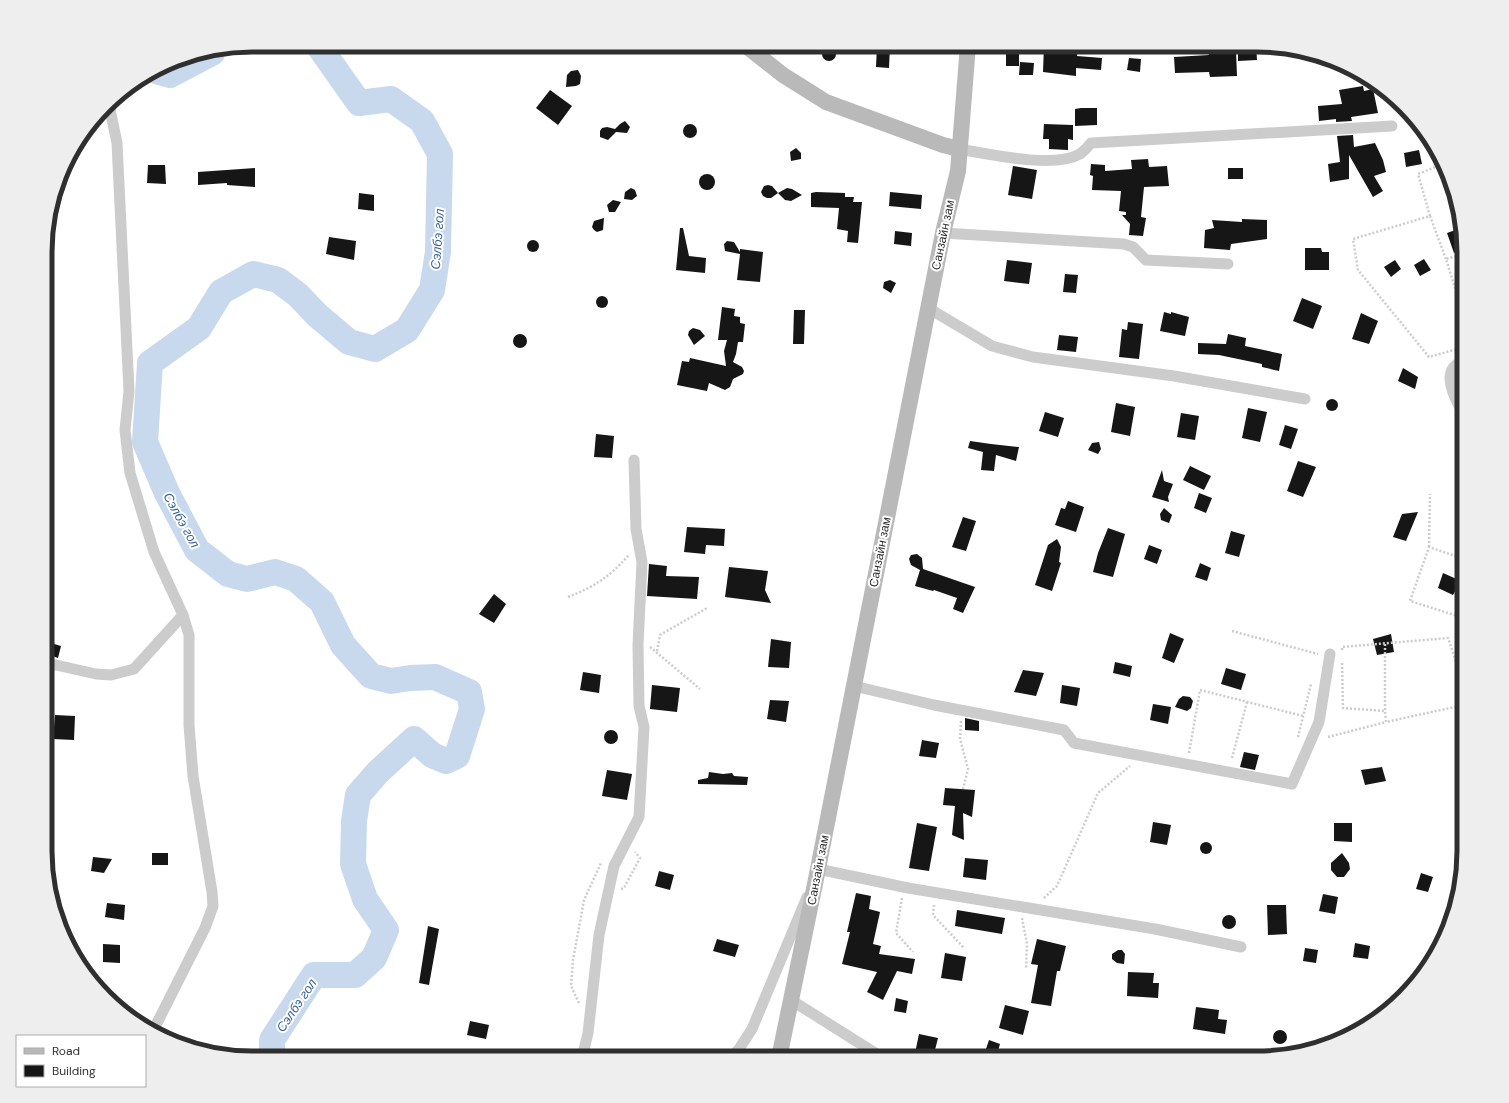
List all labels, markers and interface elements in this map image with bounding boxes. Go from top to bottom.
street label: Санзайн зам [928,198,958,272]
water label: Сэлбэ гол [427,207,448,270]
water label: Сэлбэ гол [159,490,204,552]
street label: Санзайн зам [865,516,895,588]
street label: Санзайн зам [803,834,833,906]
water label: Сэлбэ гол [272,975,321,1035]
legend [16,1035,146,1087]
text: Road [52,1043,80,1059]
text: Building [52,1063,96,1079]

